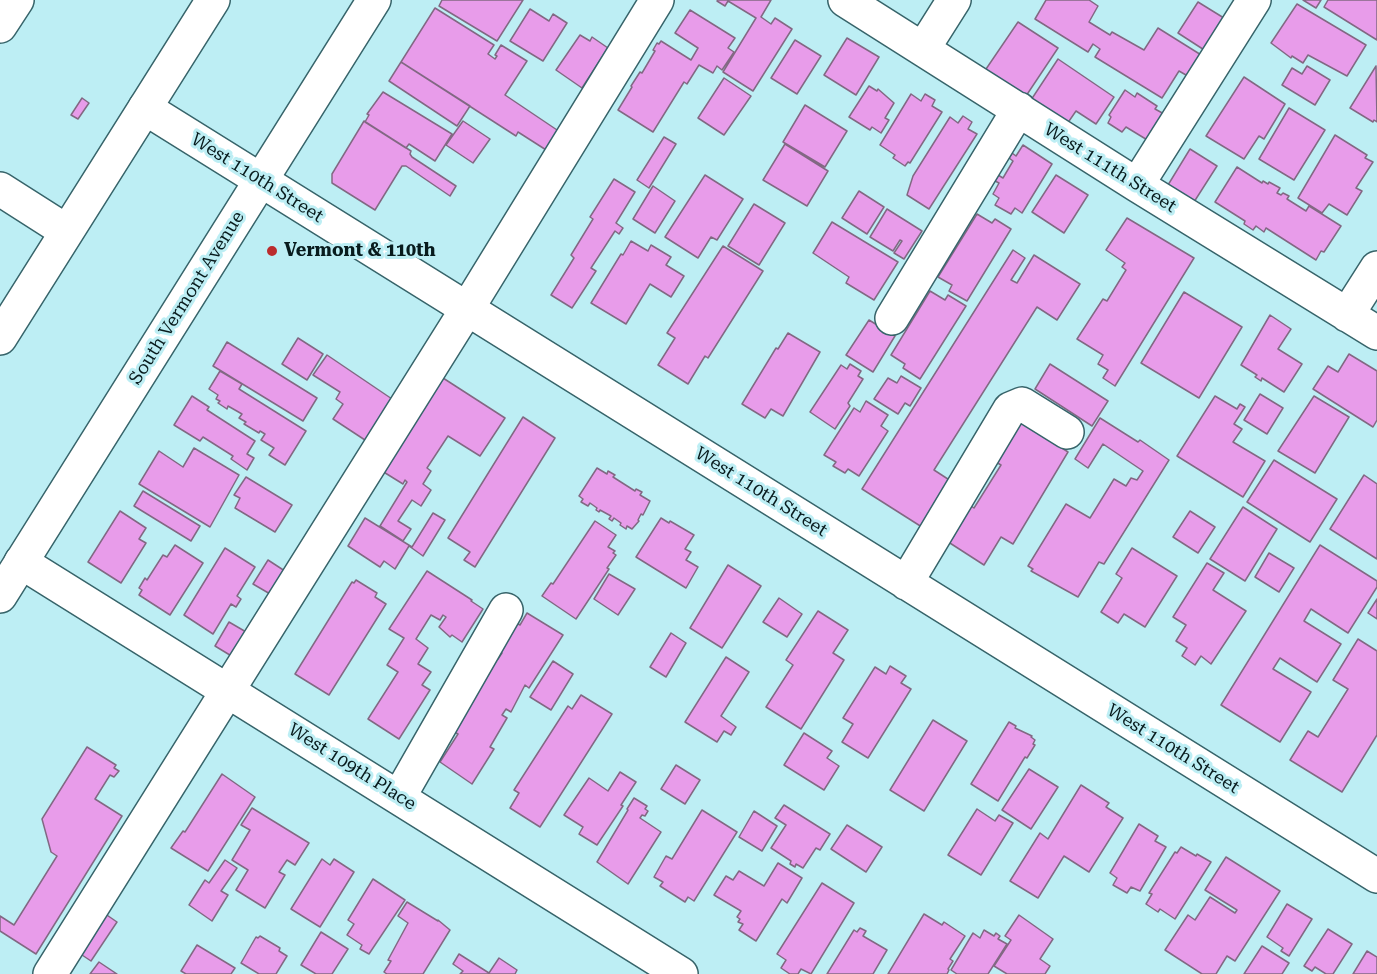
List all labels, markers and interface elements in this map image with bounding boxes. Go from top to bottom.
street label: West 111th Street [1040,119,1180,217]
street label: West 110th Street [187,129,327,227]
street label: South Vermont Avenue [125,207,249,389]
place label: Vermont & 110th [284,240,436,262]
marker: Vermont & 110th [265,244,279,258]
street label: West 110th Street [691,443,831,541]
street label: West 110th Street [1103,700,1243,798]
street label: West 109th Place [284,719,420,815]

